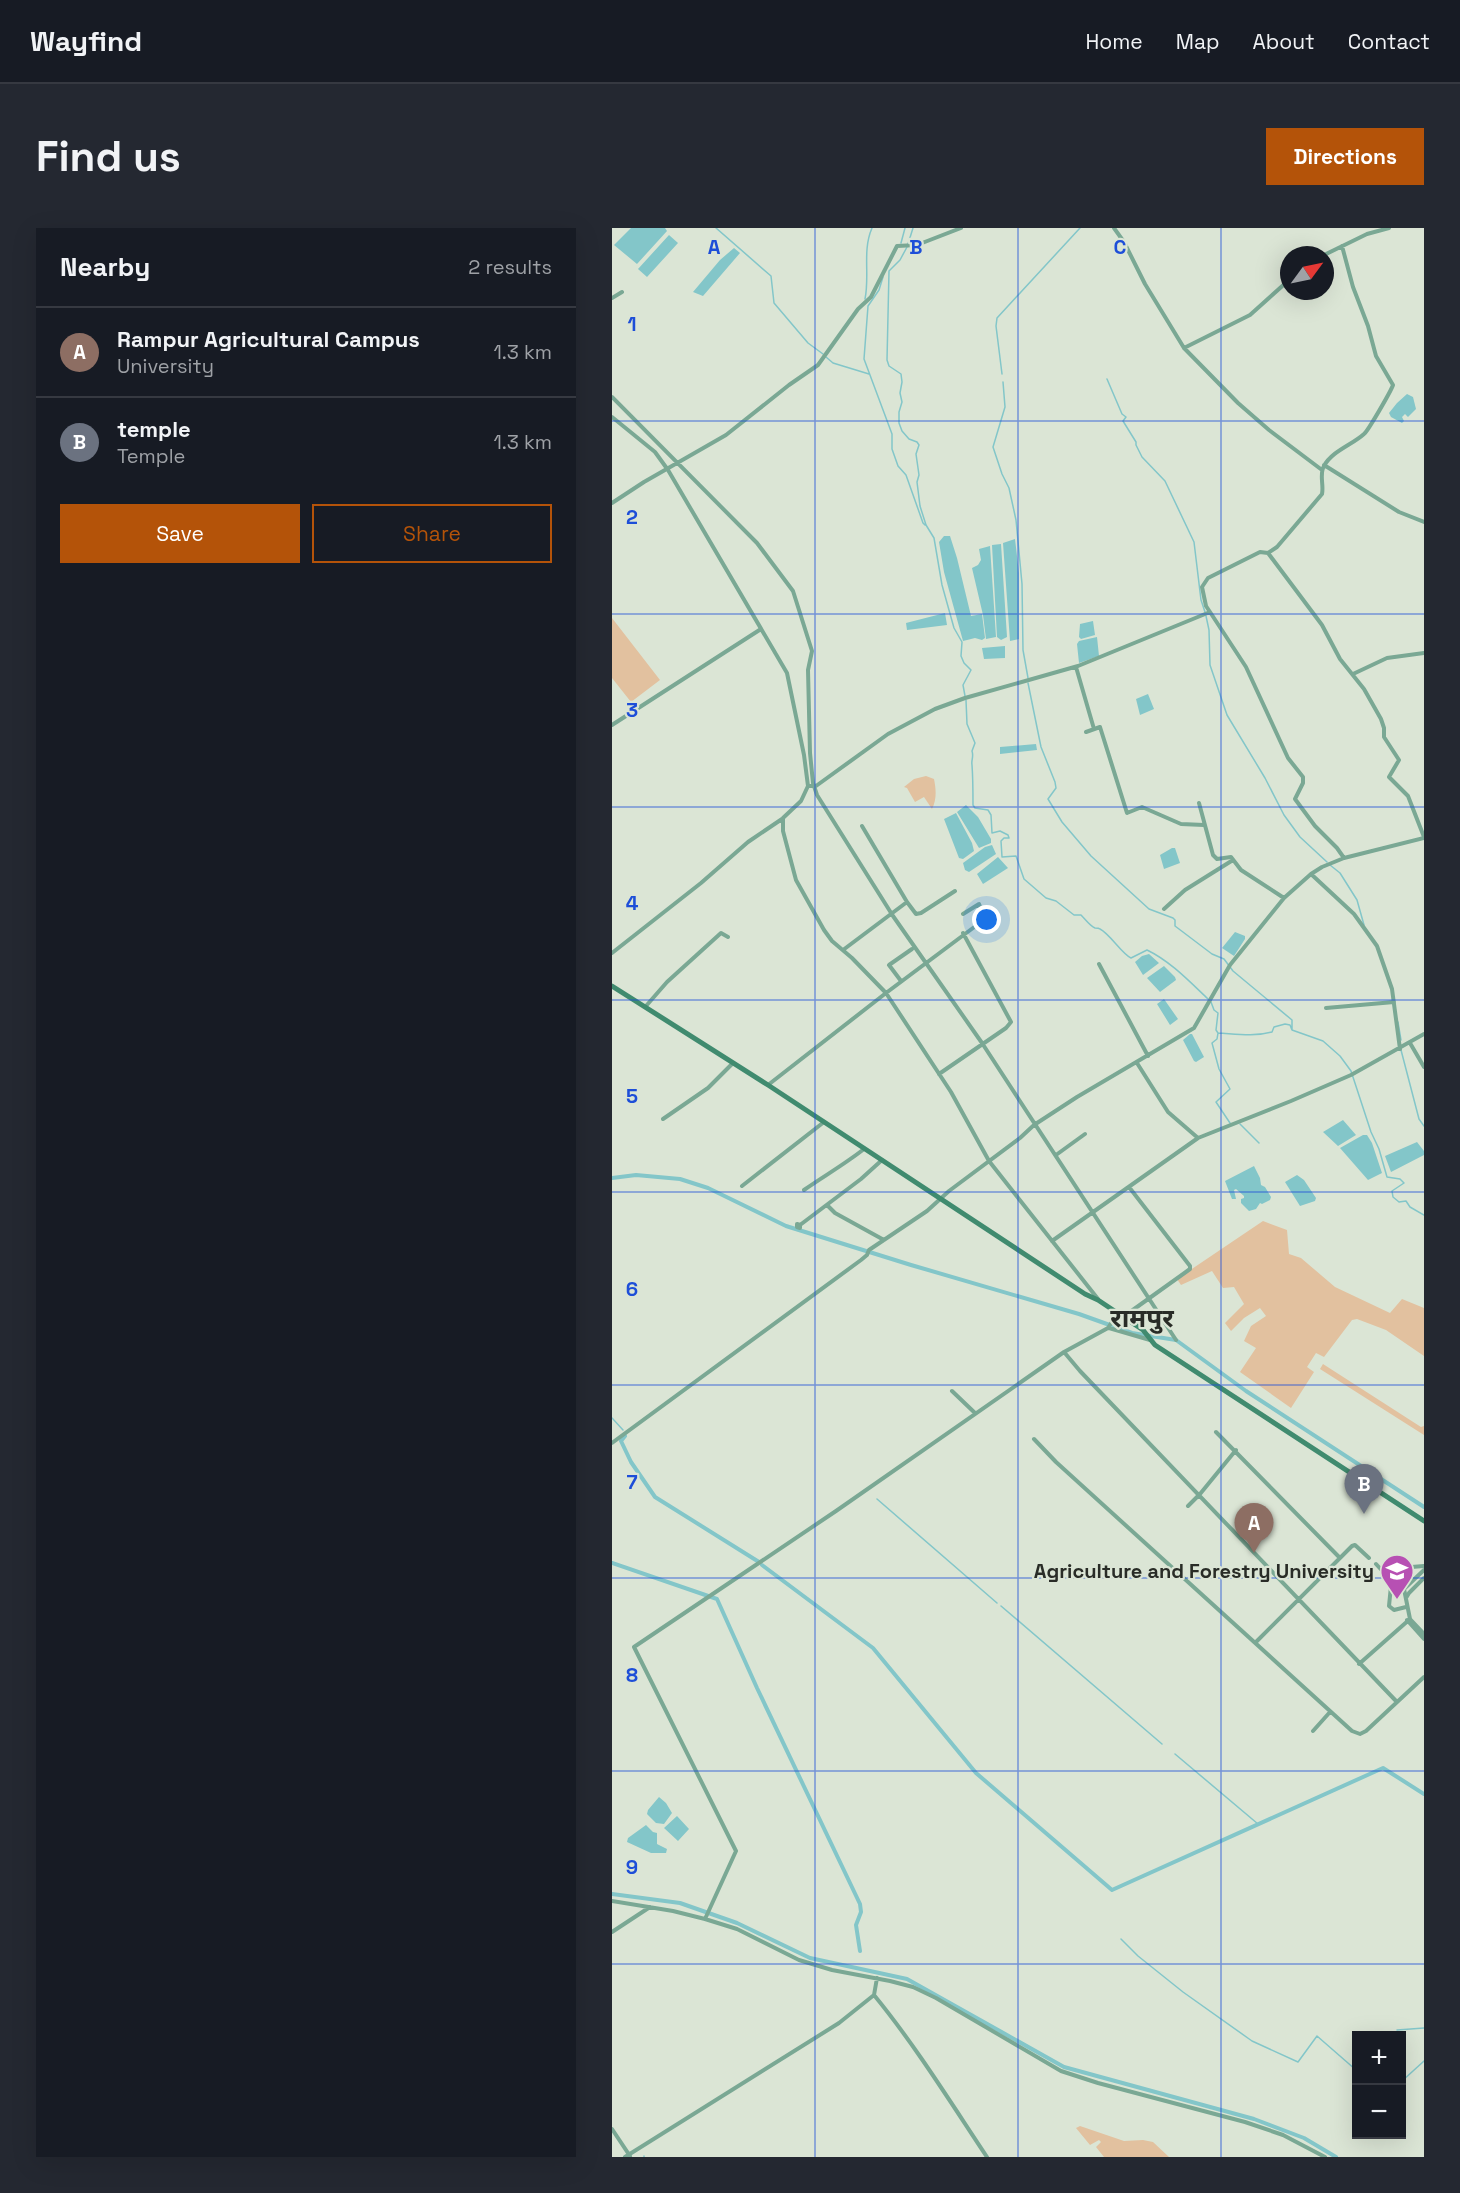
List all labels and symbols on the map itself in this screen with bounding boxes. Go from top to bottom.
text: A [708,234,721,260]
text: B [909,234,923,260]
text: C [1114,234,1127,260]
north arrow [1280,246,1334,300]
text: 1 [627,311,637,337]
text: 2 [626,504,638,530]
text: 3 [626,697,638,723]
text: 4 [626,890,639,916]
your location [972,905,1001,934]
text: 5 [626,1083,638,1109]
text: 6 [626,1276,638,1302]
district label: रामपुर [1110,1301,1174,1335]
pin: B [1344,1464,1383,1514]
text: 7 [626,1469,638,1495]
pin: A [1234,1504,1274,1553]
school or university icon: Agriculture and Forestry University [1379,1553,1415,1600]
place label: Agriculture and Forestry University [1034,1558,1374,1584]
text: 8 [626,1662,638,1688]
text: 9 [626,1854,638,1880]

